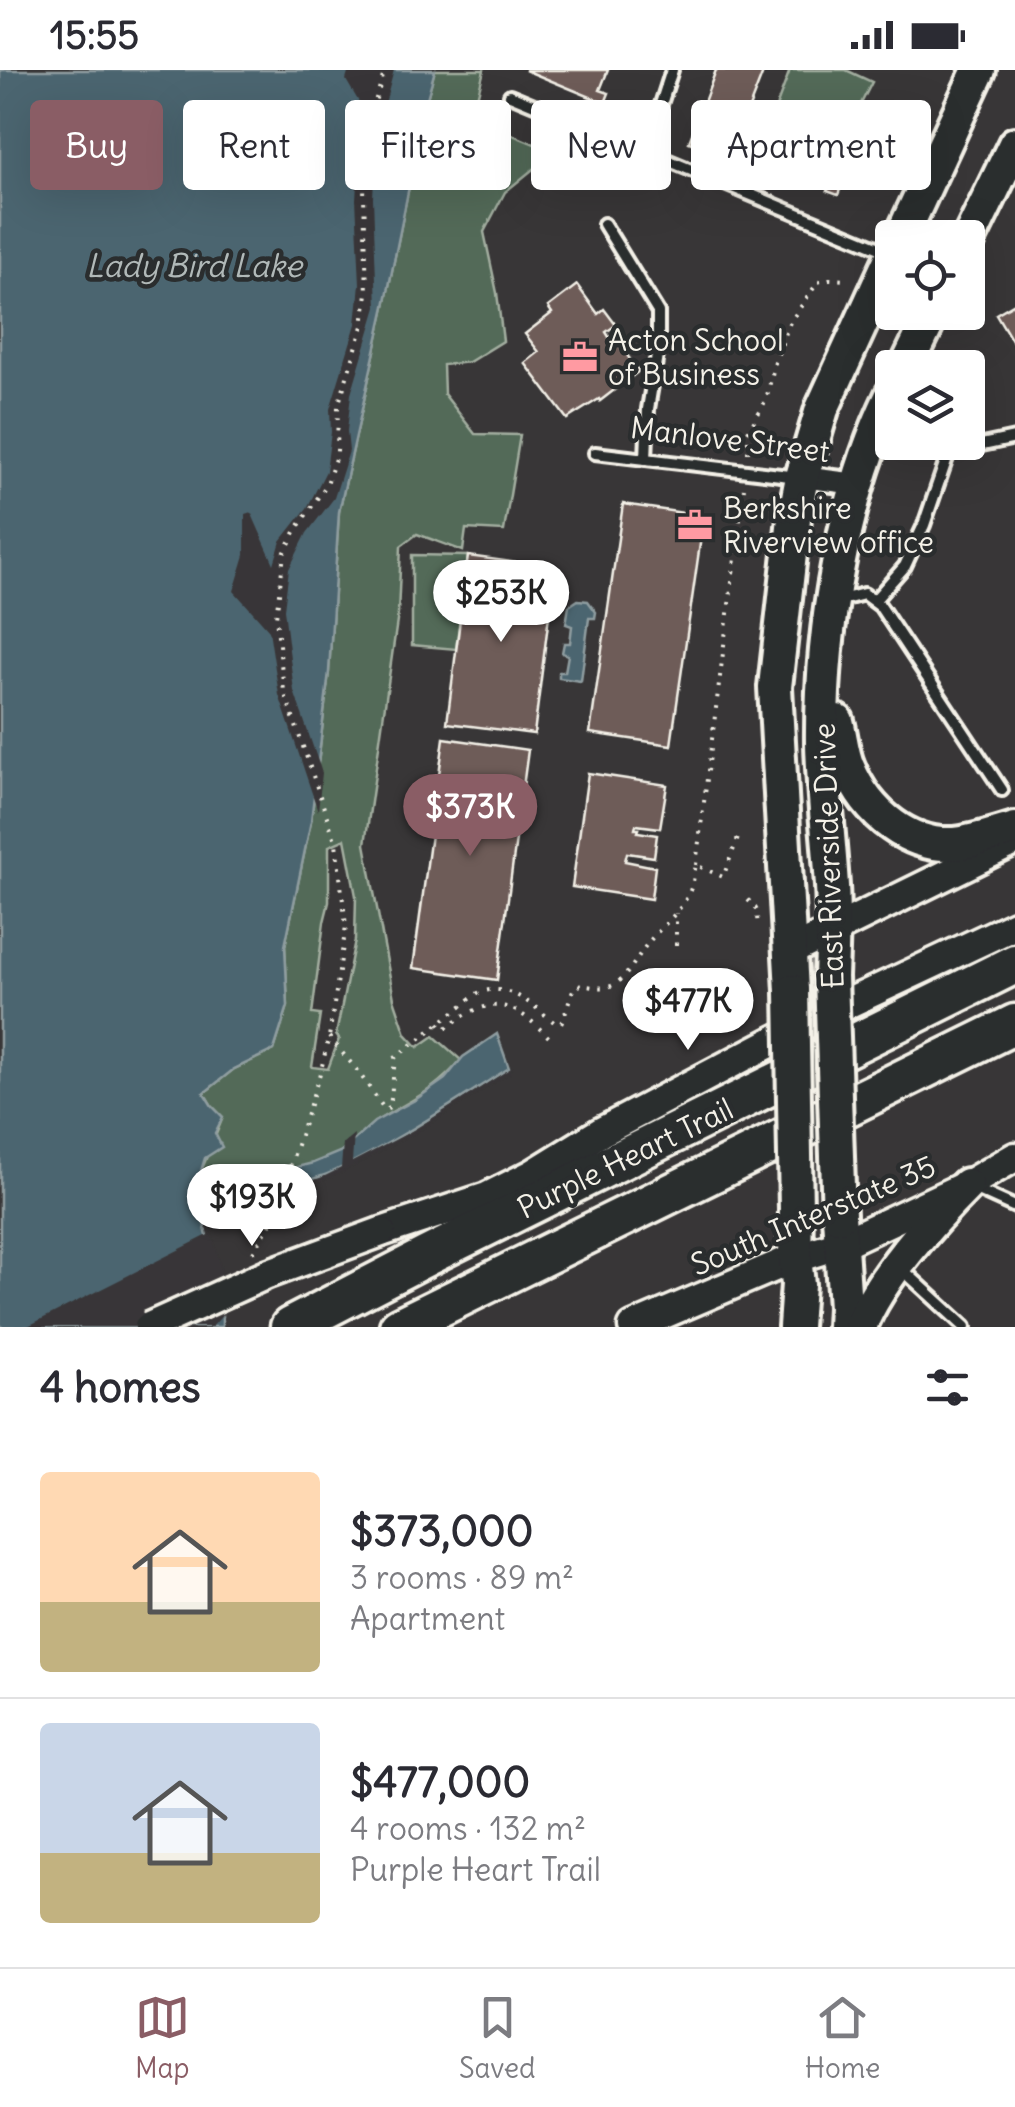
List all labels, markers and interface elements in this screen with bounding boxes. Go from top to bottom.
text: 15:55 [50,12,139,59]
chip: Buy [30,100,163,190]
chip: Rent [183,100,325,190]
chip: Filters [345,100,511,190]
chip: New [531,100,671,190]
chip: Apartment [691,100,931,190]
map controls [875,220,985,460]
button: locate [875,220,985,330]
water label: Lady Bird Lake [86,245,305,286]
place label: Acton School of Business [608,321,784,393]
office icon: Acton School of Business [561,338,599,376]
button: layers [875,350,985,460]
street label: Manlove Street [628,408,832,470]
place label: Berkshire Riverview office [723,489,934,561]
office icon: Berkshire Riverview office [676,506,714,544]
pin: $253K [431,560,571,645]
text: $253K [455,572,547,613]
street label: East Riverside Drive [804,722,852,990]
pin: $373K [400,774,540,859]
text: $373K [425,786,515,827]
pin: $477K [618,968,758,1053]
text: $477K [644,980,732,1021]
street label: Purple Heart Trail [511,1089,739,1227]
street label: South Interstate 35 [685,1146,941,1284]
pin: $193K [182,1164,322,1249]
text: $193K [209,1176,295,1217]
icon: filters [920,1360,975,1415]
text: 4 homes [40,1361,201,1413]
text: $373,000 [350,1505,533,1557]
icon: home [120,1512,240,1632]
text: 3 rooms · 89 m² [350,1557,574,1598]
text: Apartment [350,1598,505,1639]
text: $477,000 [350,1756,530,1808]
icon: home [120,1763,240,1883]
text: 4 rooms · 132 m² [350,1808,586,1849]
text: Purple Heart Trail [350,1849,601,1890]
tab: Map [135,1990,190,2086]
tab: Saved [459,1990,536,2086]
tab: Home [805,1990,880,2086]

